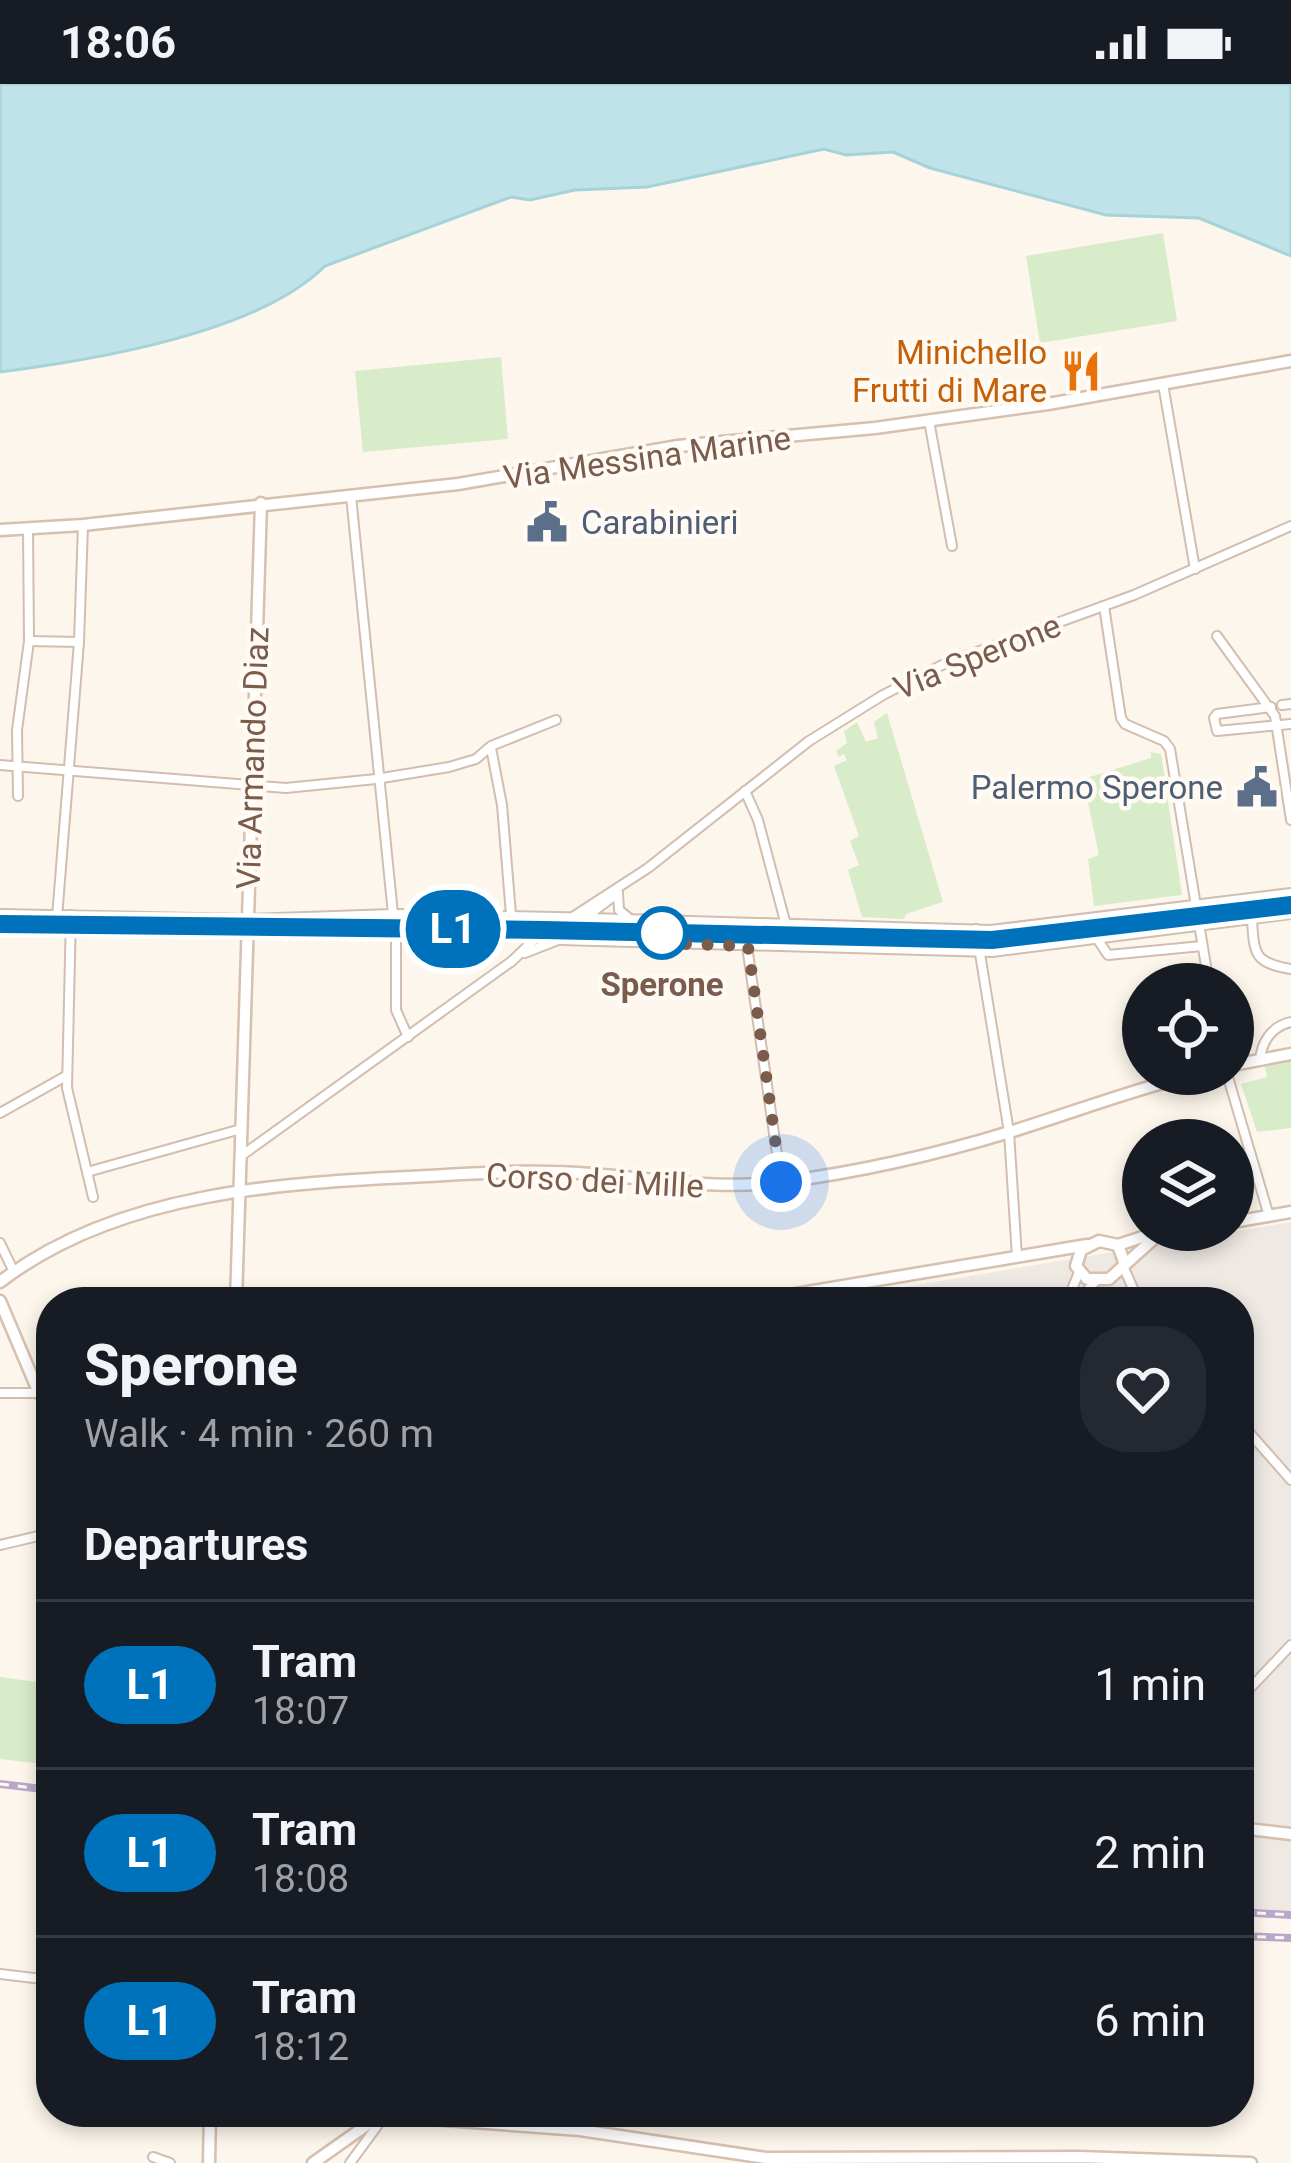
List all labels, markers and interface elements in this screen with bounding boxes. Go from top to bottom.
text: 18:06 [60,16,176,69]
place label: Minichello Frutti di Mare [852,333,1047,410]
restaurant icon: Minichello Frutti di Mare [1058,348,1104,394]
street label: Via Messina Marine [501,418,793,497]
public building icon: Carabinieri [524,499,570,545]
place label: Carabinieri [581,503,738,542]
street label: Via Sperone [888,605,1066,708]
street label: Via Armando Diaz [228,626,277,890]
public building icon: Palermo Sperone [1234,764,1280,810]
place label: Palermo Sperone [971,768,1223,807]
line badge: L1 [399,890,507,968]
text: L1 [430,904,476,953]
marker: Sperone [637,908,687,958]
map controls [1122,963,1254,1251]
button: locate [1122,963,1254,1095]
place label: Sperone [600,965,724,1004]
button: layers [1122,1119,1254,1251]
your location [751,1152,811,1212]
street label: Corso dei Mille [485,1155,705,1206]
button: heart [1080,1326,1206,1452]
text: Sperone [84,1332,298,1399]
text: Walk · 4 min · 260 m [84,1411,434,1457]
text: Departures [84,1518,308,1571]
text: Tram [252,1635,357,1688]
text: 1 min [1094,1658,1206,1711]
text: L1 [127,1660,173,1709]
text: 18:07 [252,1688,349,1734]
text: Tram [252,1803,357,1856]
text: 2 min [1094,1826,1206,1879]
text: L1 [127,1828,173,1877]
text: 18:08 [252,1856,349,1902]
text: Tram [252,1971,357,2024]
text: 6 min [1094,1994,1206,2047]
text: L1 [127,1996,173,2045]
text: 18:12 [252,2024,349,2070]

